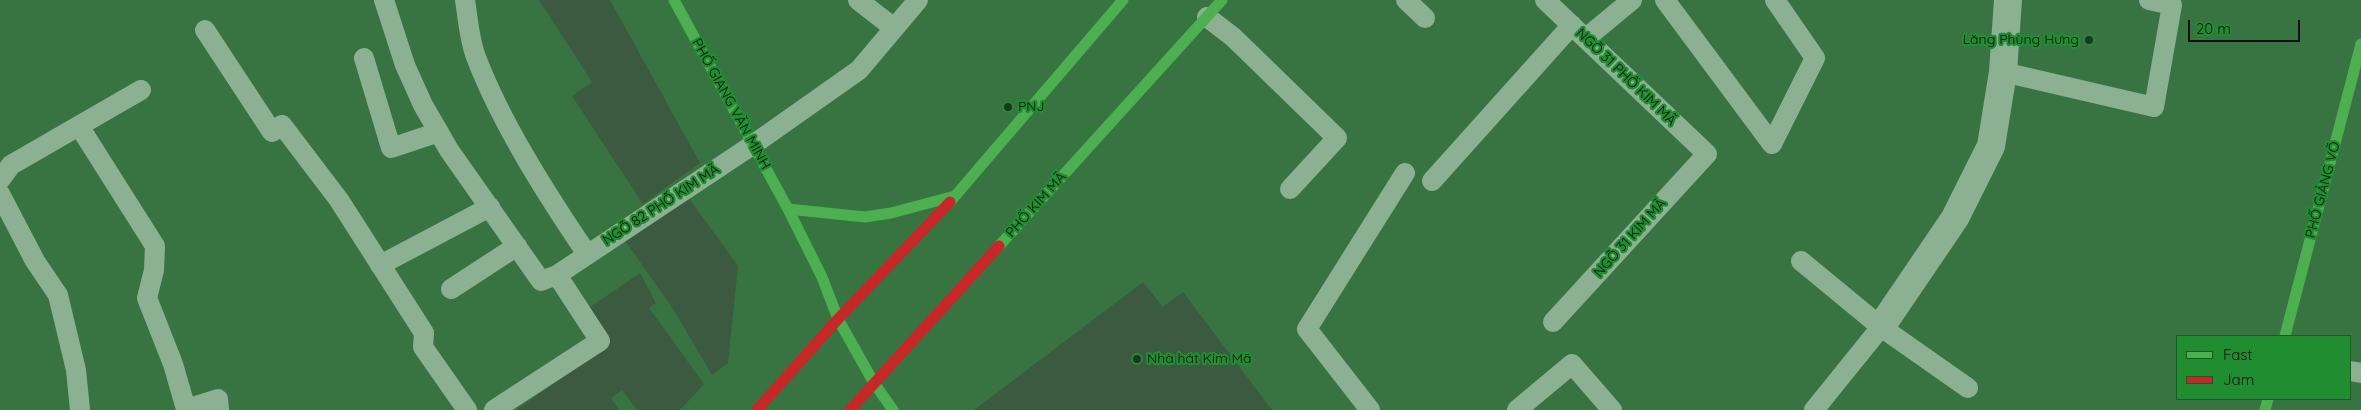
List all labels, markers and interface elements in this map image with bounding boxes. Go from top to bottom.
scale bar [2191,10,2304,42]
text: 20 m [2196,19,2231,38]
street label: NGÕ 31 PHỐ KIM MÃ [1572,25,1680,129]
place label: Lăng Phùng Hưng [1963,32,2079,48]
marker: Lăng Phùng Hưng [2083,34,2095,46]
street label: PHỐ GIANG VĂN MINH [688,36,774,172]
place label: PNJ [1018,99,1045,115]
marker: PNJ [1002,101,1014,113]
street label: PHỐ GIẢNG VÕ [2302,140,2344,240]
street label: NGÕ 82 PHỐ KIM MÃ [600,161,722,249]
street label: PHỐ KIM MÃ [1002,169,1070,241]
street label: NGÕ 31 KIM MÃ [1590,195,1670,281]
legend [2176,335,2351,400]
text: Fast [2223,345,2252,364]
place label: Nhà hát Kim Mã [1147,351,1252,367]
marker: Nhà hát Kim Mã [1131,353,1143,365]
text: Jam [2223,370,2254,389]

